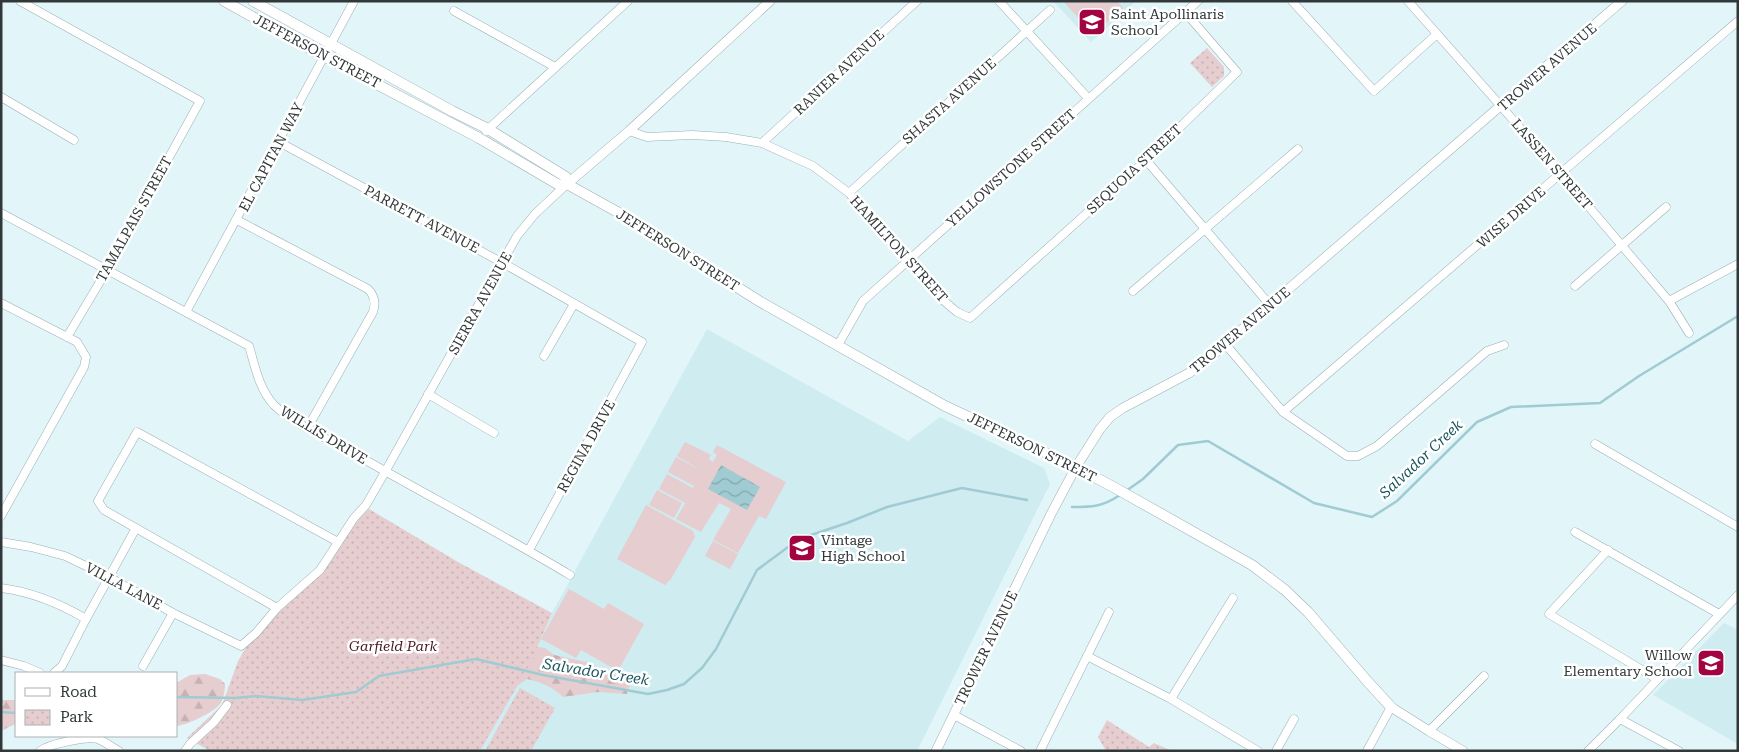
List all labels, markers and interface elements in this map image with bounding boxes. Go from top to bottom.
place label: Saint Apollinaris School [1111,6,1224,38]
school or university icon: Saint Apollinaris School [1077,7,1107,37]
street label: JEFFERSON STREET [251,11,383,91]
street label: TROWER AVENUE [1494,20,1600,114]
street label: RANIER AVENUE [791,26,887,118]
street label: SHASTA AVENUE [899,55,999,147]
street label: EL CAPITAN WAY [236,100,307,214]
street label: YELLOWSTONE STREET [943,106,1079,230]
street label: LASSEN STREET [1508,116,1596,212]
street label: SEQUOIA STREET [1083,121,1185,217]
street label: TAMALPAIS STREET [93,153,175,285]
street label: PARRETT AVENUE [362,182,482,256]
street label: WISE DRIVE [1474,183,1548,251]
street label: HAMILTON STREET [847,192,951,306]
street label: JEFFERSON STREET [614,206,742,294]
street label: SIERRA AVENUE [445,249,515,357]
street label: TROWER AVENUE [1187,283,1293,376]
street label: REGINA DRIVE [554,397,618,495]
street label: WILLIS DRIVE [278,403,371,467]
street label: JEFFERSON STREET [965,409,1099,485]
water label: Salvador Creek [1375,415,1467,503]
place label: Vintage High School [821,532,906,564]
school or university icon: Vintage High School [787,533,817,563]
street label: VILLA LANE [83,559,165,613]
street label: TROWER AVENUE [951,588,1021,708]
park label: Garfield Park [349,638,437,654]
place label: Willow Elementary School [1564,647,1693,679]
school or university icon: Willow Elementary School [1696,648,1726,678]
water label: Salvador Creek [541,655,651,689]
legend [15,672,178,737]
text: Road [60,683,97,701]
text: Park [60,708,94,726]

